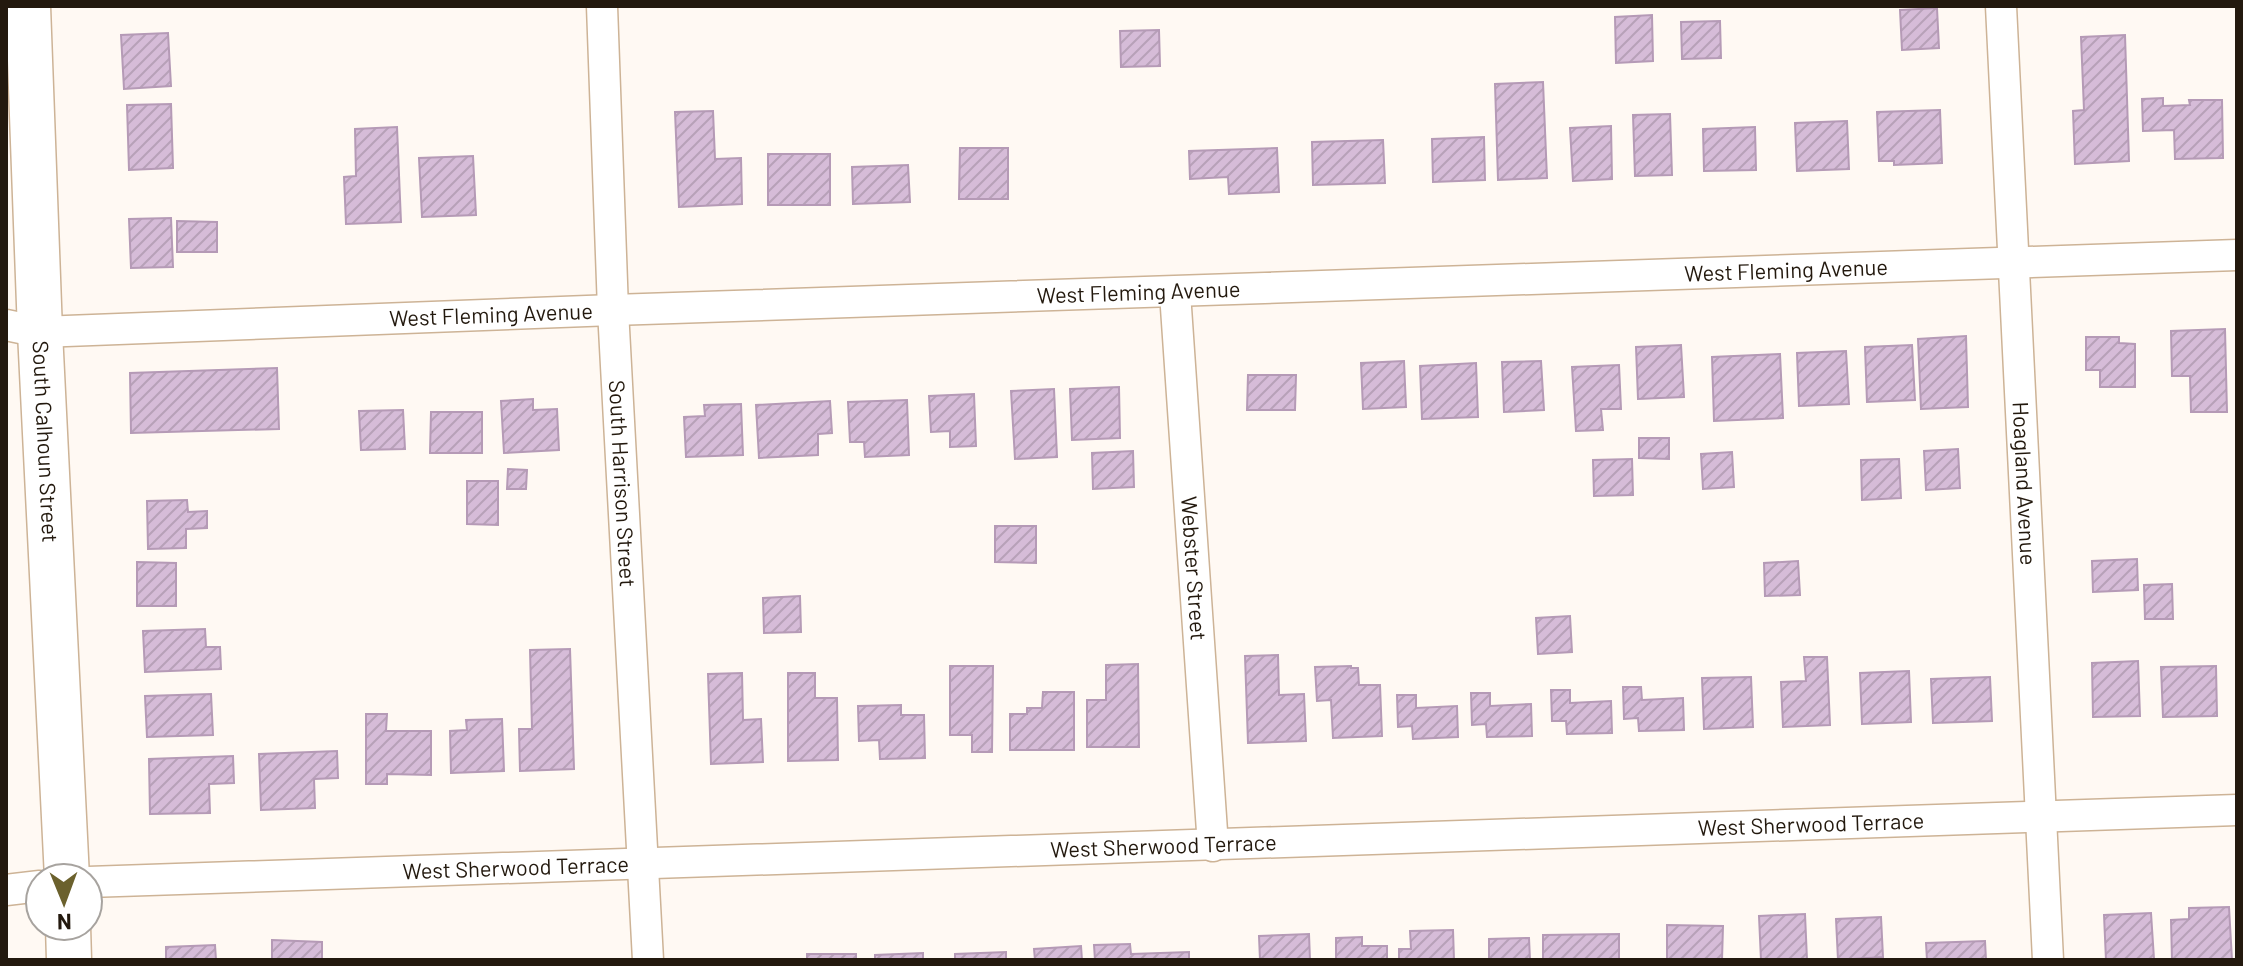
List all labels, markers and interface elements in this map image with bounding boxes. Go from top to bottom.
street label: West Fleming Avenue [1684,253,1888,286]
street label: West Fleming Avenue [1036,275,1241,308]
street label: West Fleming Avenue [389,297,593,331]
street label: South Calhoun Street [28,340,64,543]
street label: South Harrison Street [605,379,642,588]
street label: Hoagland Avenue [2009,401,2043,566]
street label: Webster Street [1177,495,1213,641]
street label: West Sherwood Terrace [1697,806,1925,840]
street label: West Sherwood Terrace [1050,828,1277,862]
street label: West Sherwood Terrace [402,850,629,883]
north arrow [24,862,104,942]
text: N [57,910,72,936]

